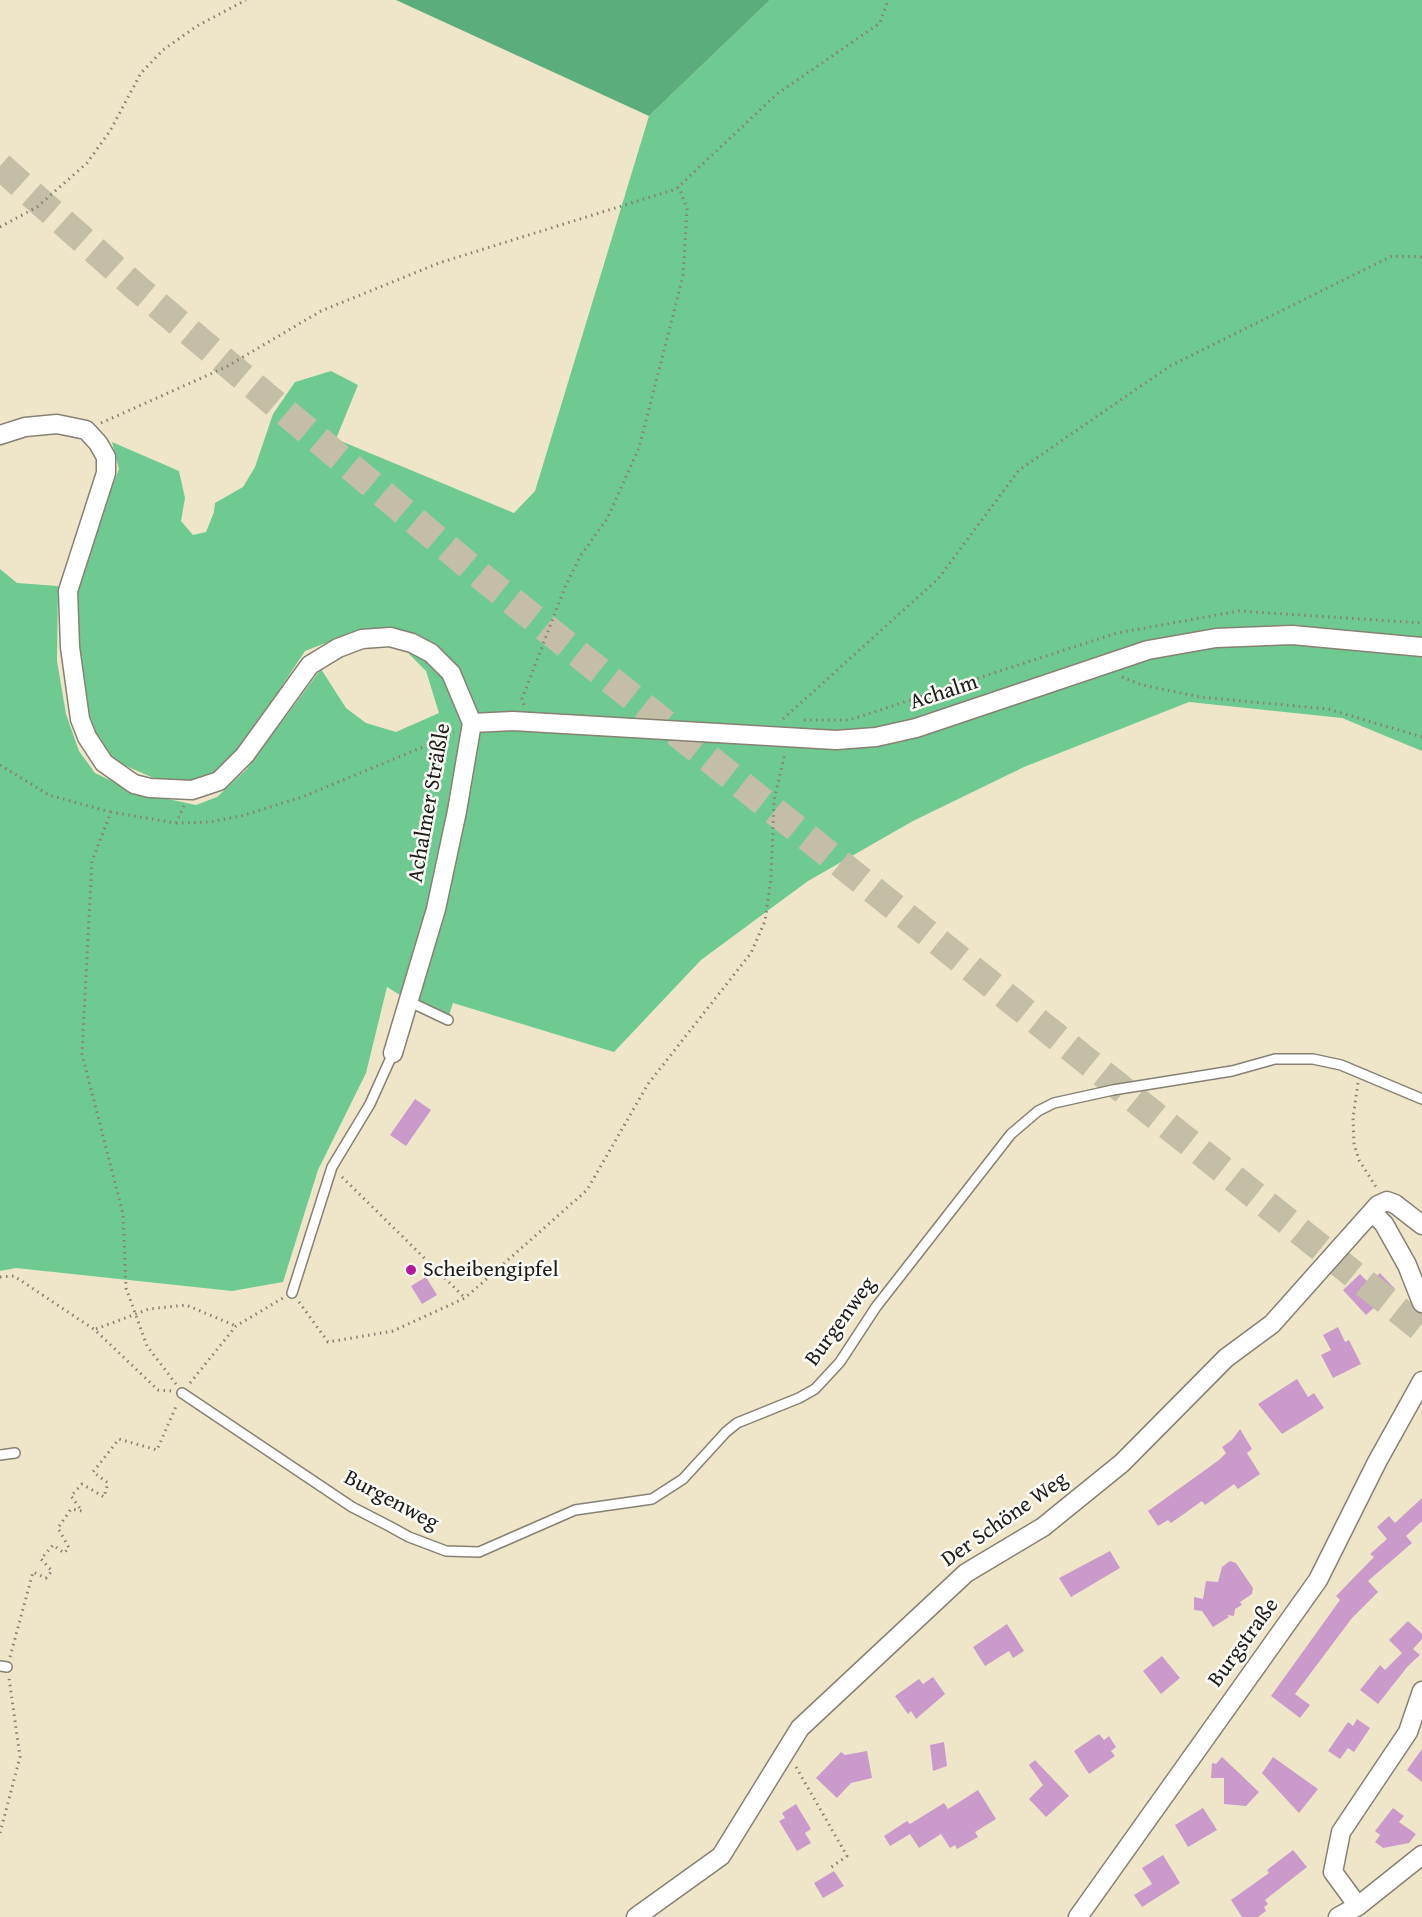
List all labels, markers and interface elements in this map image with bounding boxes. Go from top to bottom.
street label: Achalm [907,670,981,716]
street label: Achalmer Sträßle [403,721,457,885]
place label: Scheibengipfel [423,1257,559,1283]
marker: Scheibengipfel [404,1263,418,1277]
street label: Burgenweg [800,1272,882,1372]
street label: Burgenweg [339,1465,443,1537]
street label: Der Schöne Weg [937,1467,1073,1573]
street label: Burgstraße [1203,1593,1285,1693]

